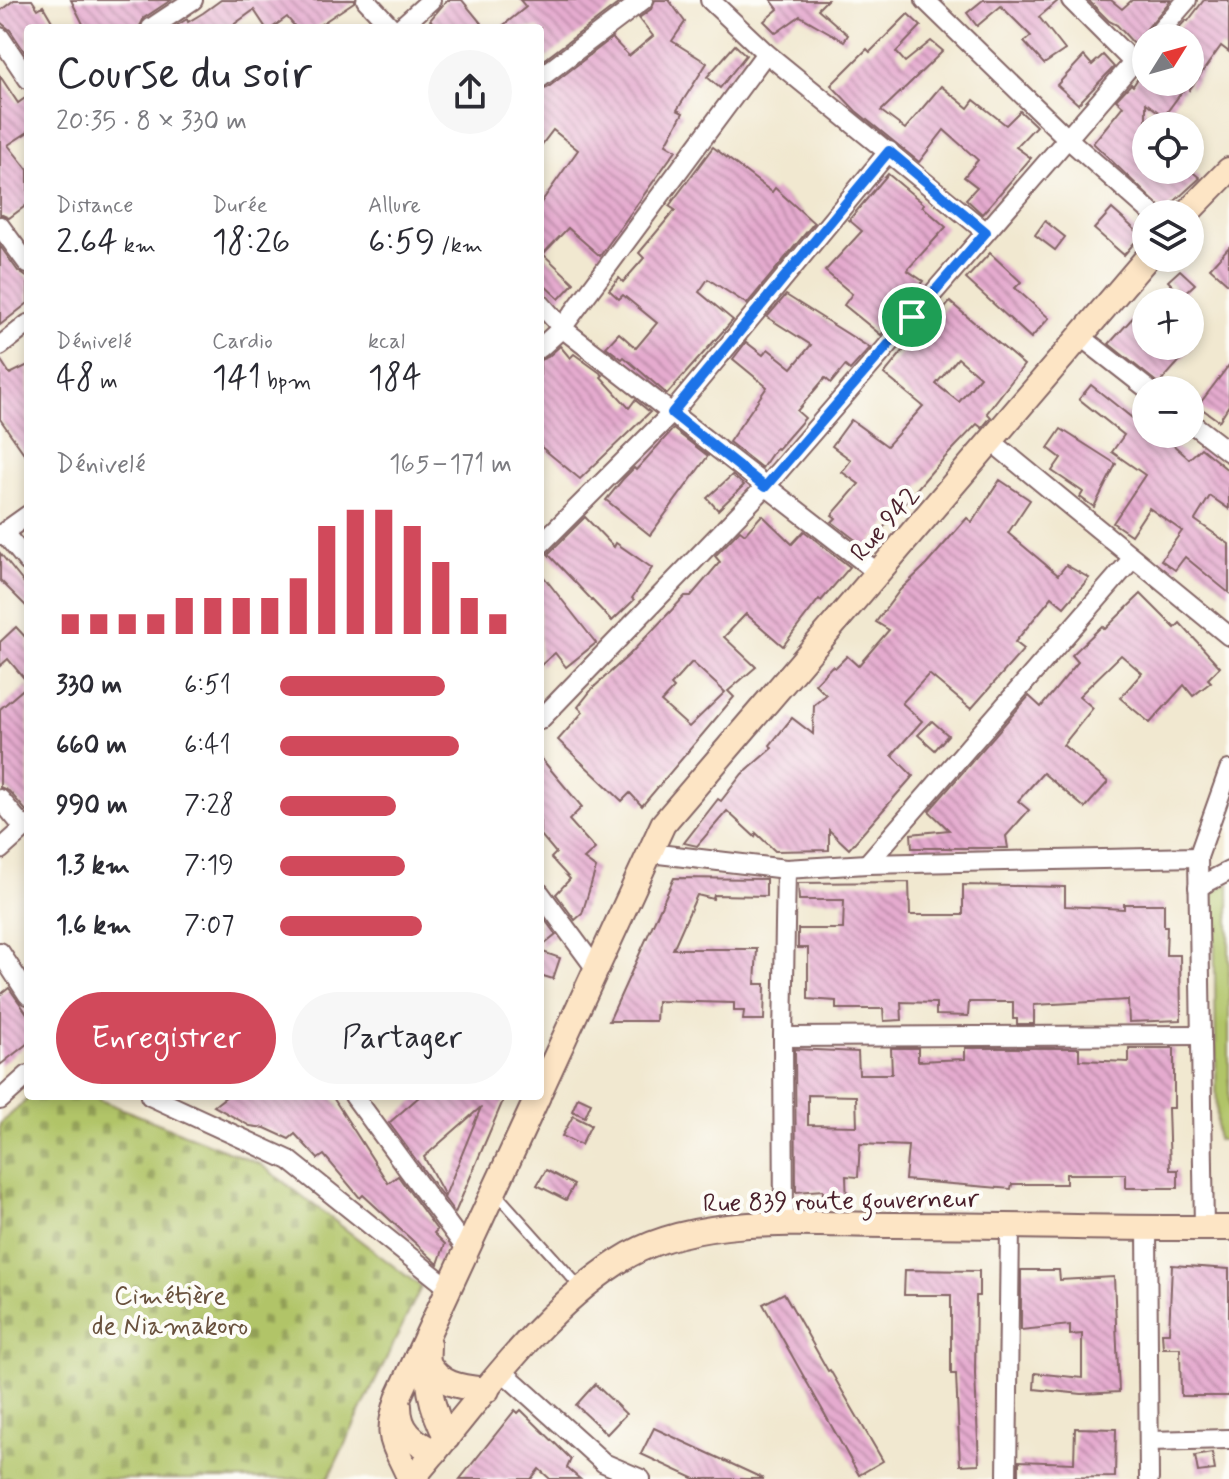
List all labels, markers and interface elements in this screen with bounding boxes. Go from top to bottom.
north arrow [1132,24,1204,96]
map controls [1132,24,1204,448]
text: Course du soir [56,46,312,104]
button: share [428,50,512,134]
text: 20:35 · 8 × 330 m [56,105,247,139]
button: locate [1132,112,1204,184]
text: Distance [56,192,133,220]
text: Durée [212,192,267,220]
text: Allure [368,192,421,220]
button: layers [1132,200,1204,272]
text: 2.64 [56,220,118,265]
text: 18:26 [212,220,290,265]
text: 6:59 [368,220,435,265]
text: km [118,232,156,260]
text: /km [435,232,483,260]
pin [878,283,946,351]
button: + [1132,288,1204,360]
icon: arrive [890,295,934,339]
text: Dénivelé [56,328,132,356]
text: Cardio [212,328,273,356]
text: kcal [368,328,405,356]
text: 48 [56,356,94,401]
text: 141 [212,356,261,401]
text: 184 [368,356,422,401]
text: m [94,368,118,396]
text: bpm [261,368,311,396]
button: − [1132,376,1204,448]
text: Dénivelé [56,448,146,482]
text: 165–171 m [389,448,512,482]
street label: Rue 942 [843,479,928,569]
text: 330 m [56,669,122,703]
text: 6:51 [184,669,231,703]
text: 660 m [56,729,127,763]
text: 6:41 [184,729,231,763]
text: 990 m [56,789,128,823]
text: 7:28 [184,789,234,823]
text: 1.3 km [56,849,130,883]
text: 7:19 [184,849,234,883]
text: 1.6 km [56,909,131,943]
text: 7:07 [184,909,234,943]
button: Enregistrer [56,992,276,1084]
button: Partager [292,992,512,1084]
street label: Rue 839 route gouverneur [703,1183,980,1224]
park label: Cimétière de Niamakoro [92,1280,248,1344]

